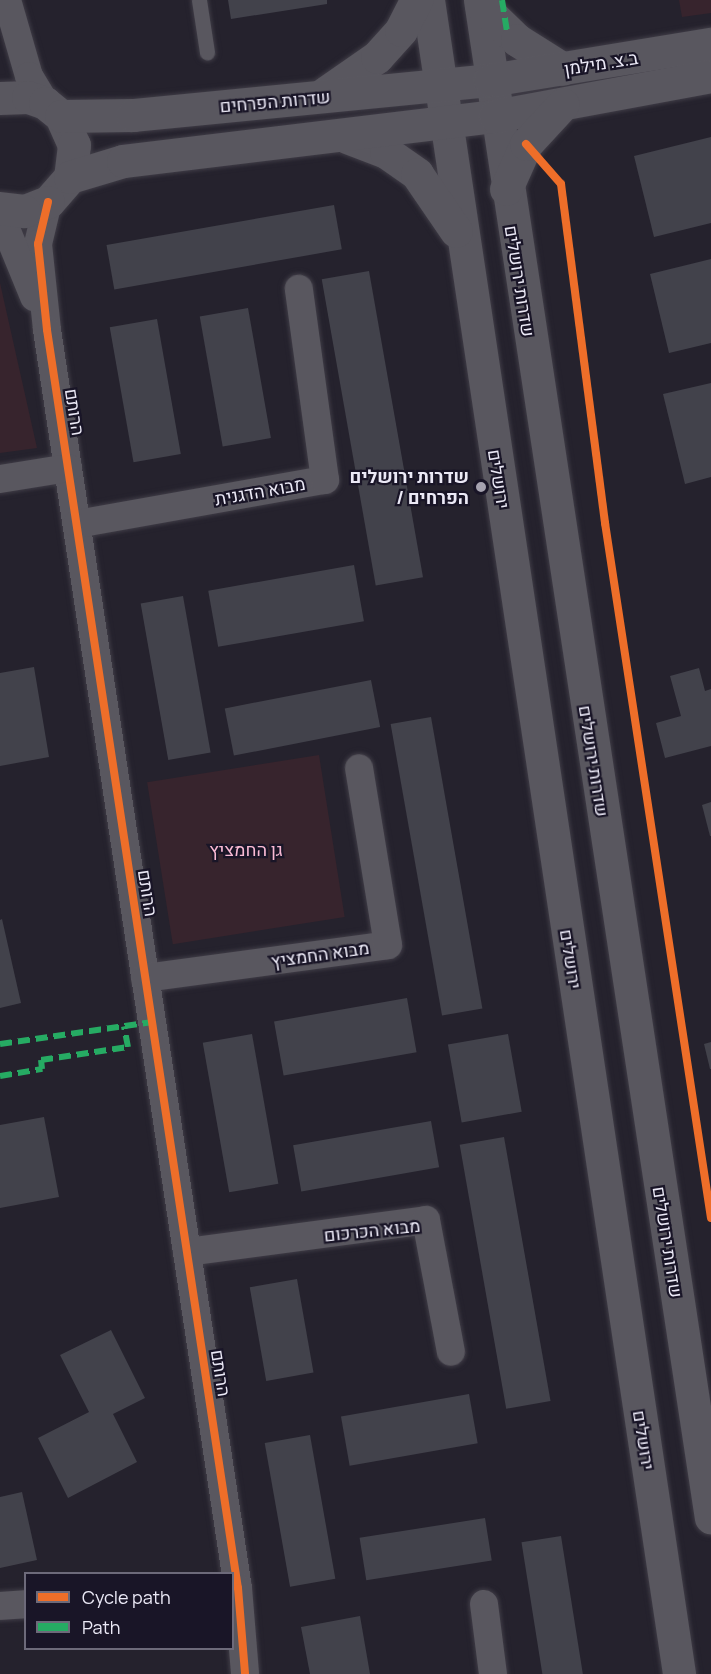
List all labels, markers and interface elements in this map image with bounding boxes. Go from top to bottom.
street label: ב.צ. מילמן [562,46,640,80]
street label: שדרות הפרחים [219,85,331,117]
street label: שדרות ירושלים [501,224,539,338]
street label: הרותם [61,387,89,437]
street label: ירושלים [484,448,514,510]
place label: שדרות ירושלים / הפרחים [350,466,469,508]
street label: מבוא הדגנית [213,472,307,510]
marker: שדרות ירושלים / הפרחים [474,480,488,494]
street label: שדרות ירושלים [575,704,613,818]
park label: גן החמציץ [209,838,283,860]
street label: הרותם [134,868,162,918]
street label: ירושלים [556,928,586,990]
street label: מבוא החמציץ [269,936,371,972]
street label: שדרות ירושלים [649,1185,687,1299]
street label: מבוא הכרכום [323,1214,421,1246]
street label: הרותם [207,1348,235,1398]
street label: ירושלים [629,1409,659,1471]
legend [24,1572,234,1650]
text: Cycle path [82,1585,171,1609]
text: Path [82,1615,120,1639]

